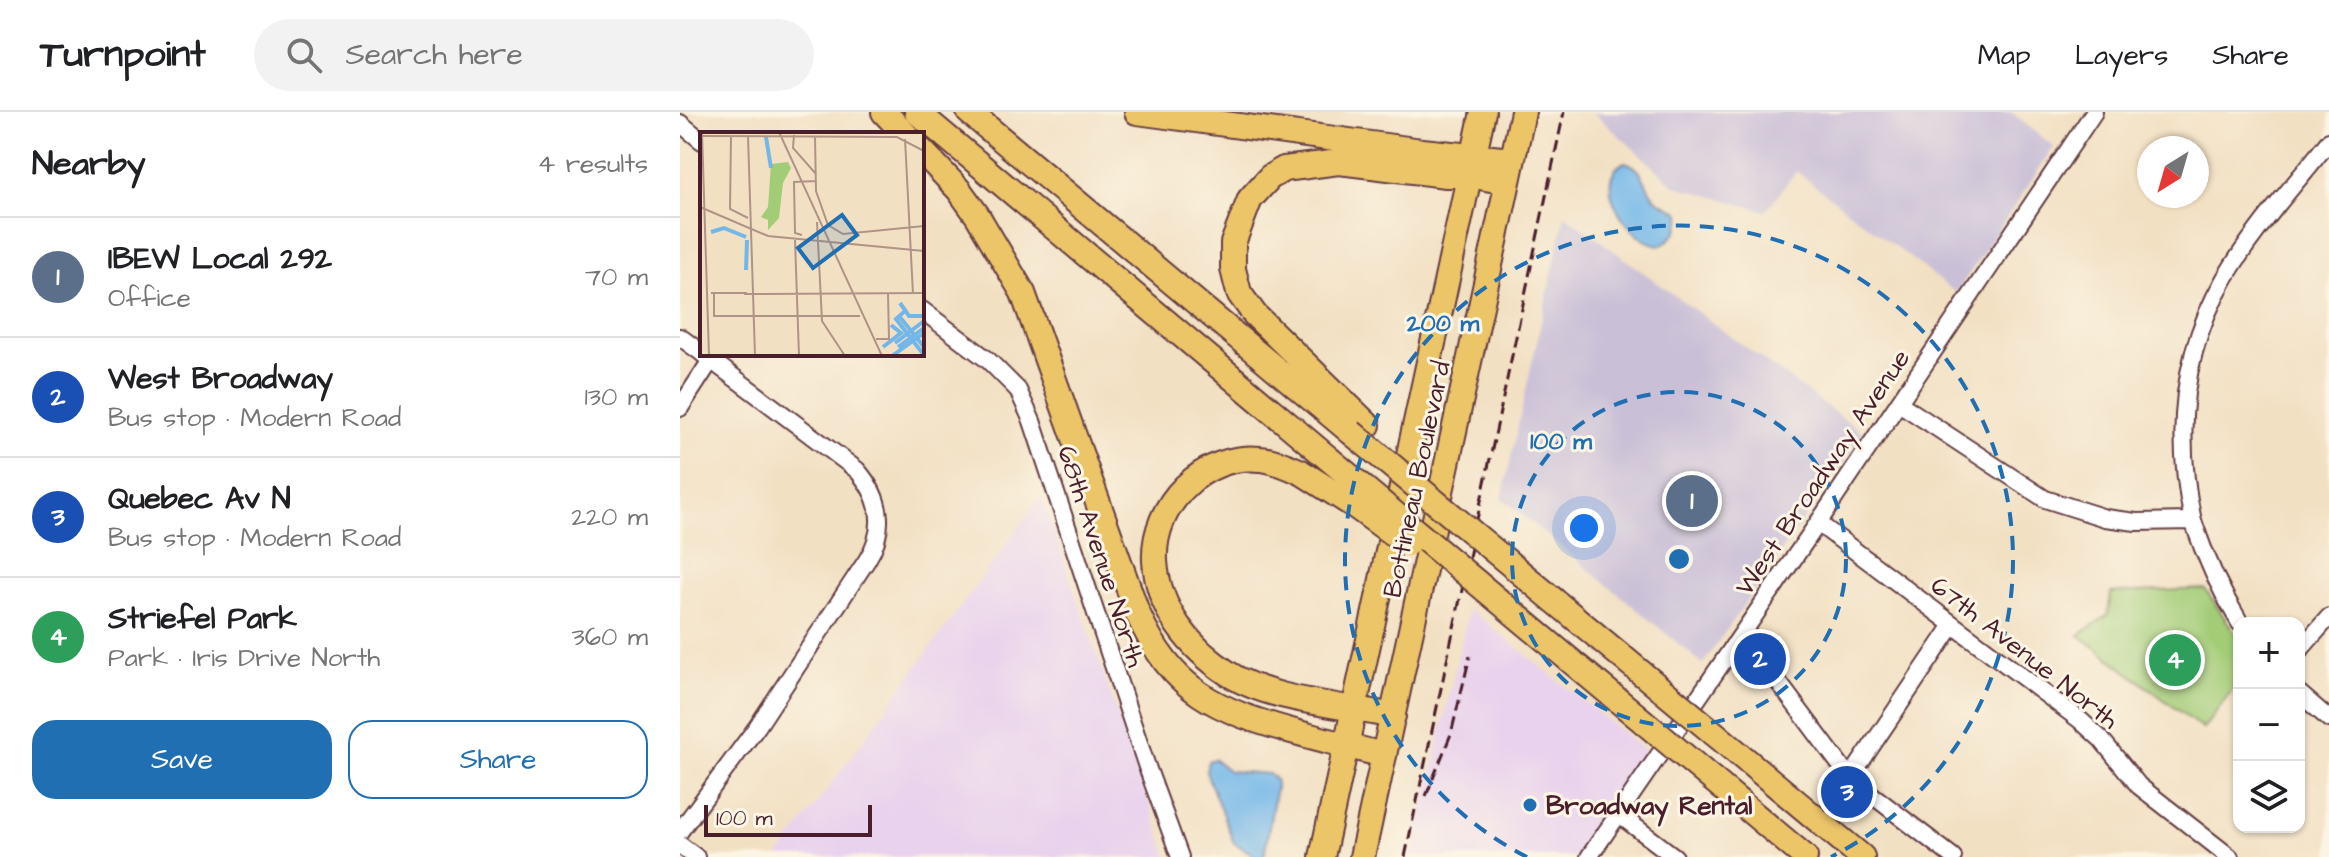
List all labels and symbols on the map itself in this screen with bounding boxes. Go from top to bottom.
inset map [700,132,924,356]
north arrow [2137,136,2209,208]
text: 200 m [1406,307,1479,341]
street label: West Broadway Avenue [1727,342,1920,604]
street label: Bottineau Boulevard [1374,358,1460,601]
text: 100 m [1530,425,1592,459]
street label: 68th Avenue North [1048,441,1154,672]
pin: 1 [1666,471,1718,531]
your location [1564,508,1604,548]
centre of rings [1665,545,1693,573]
street label: 67th Avenue North [1923,568,2126,738]
pin: 2 [1734,629,1786,689]
pin: 4 [2149,630,2201,690]
pin: 3 [1821,762,1873,822]
place label: Broadway Rental [1546,788,1752,827]
marker: Broadway Rental [1521,796,1539,814]
scale bar [704,801,872,837]

